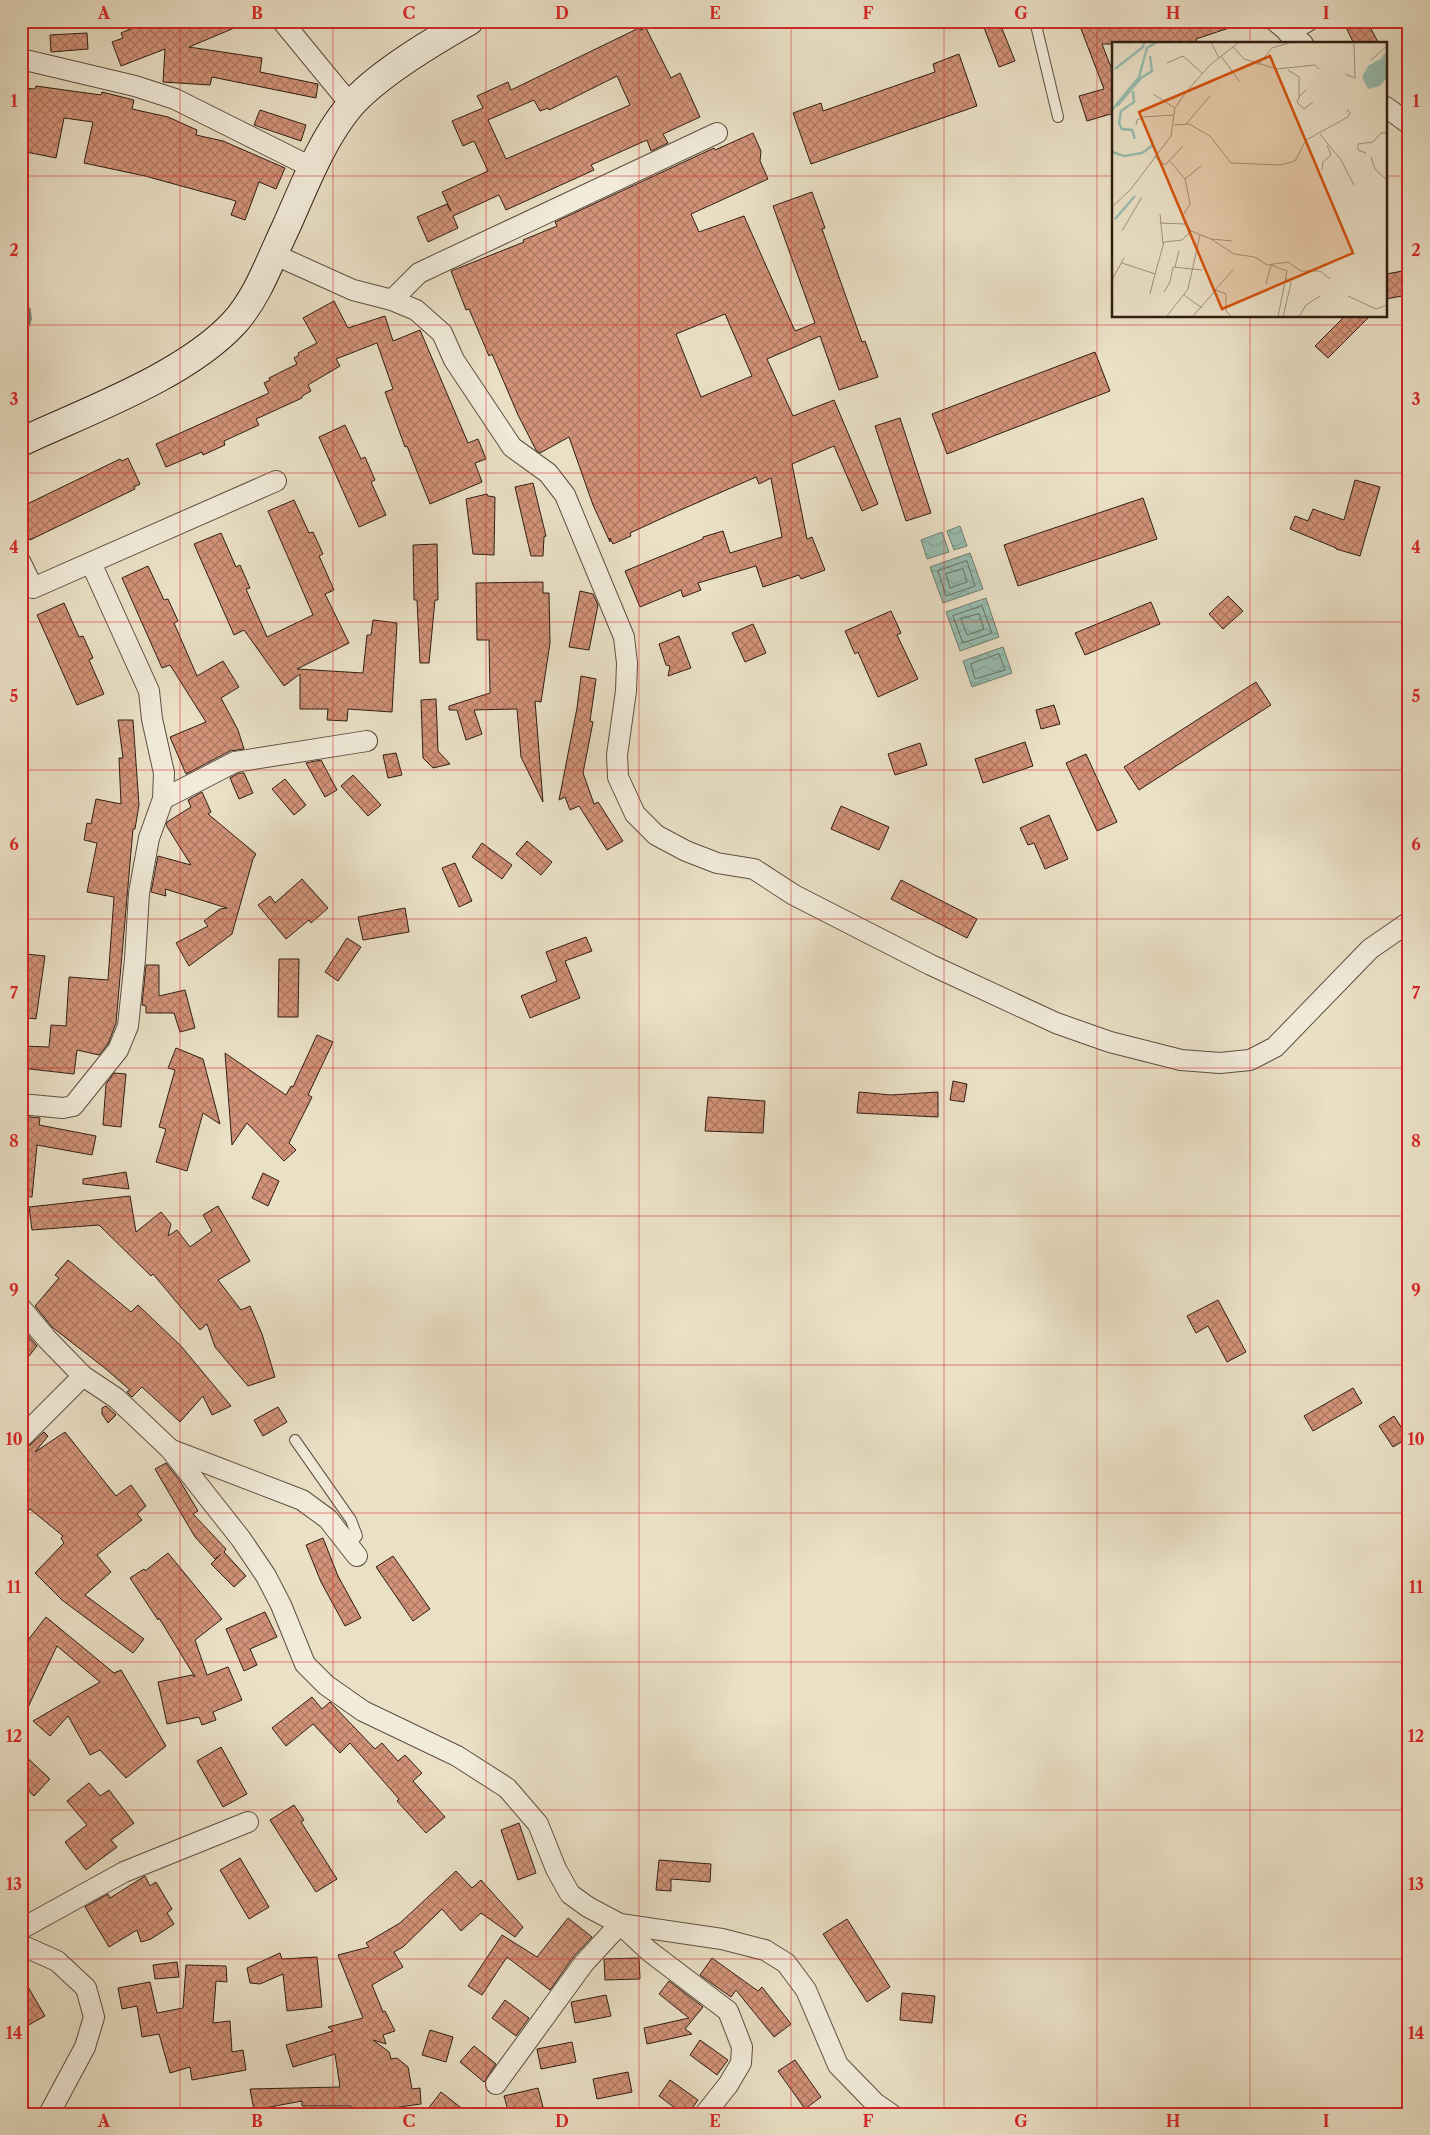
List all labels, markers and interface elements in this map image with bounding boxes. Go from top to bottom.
text: A [97,3,111,23]
text: B [251,3,263,23]
text: C [403,3,415,23]
text: D [555,3,569,23]
text: E [709,3,721,23]
text: F [863,3,874,23]
text: G [1014,3,1028,23]
text: H [1166,3,1180,23]
text: I [1323,3,1330,23]
inset map [1112,42,1388,318]
text: 1 [10,91,18,111]
text: 1 [1412,91,1420,111]
text: 2 [9,240,19,260]
text: 2 [1411,240,1421,260]
text: 3 [9,389,19,409]
text: 3 [1411,389,1421,409]
text: 4 [9,537,19,557]
text: 4 [1411,537,1421,557]
text: 5 [10,686,19,706]
text: 5 [1412,686,1421,706]
text: 6 [9,834,19,854]
text: 6 [1411,834,1421,854]
text: 7 [10,983,19,1003]
text: 7 [1412,983,1421,1003]
text: 8 [9,1131,19,1151]
text: 8 [1411,1131,1421,1151]
text: 9 [9,1280,19,1300]
text: 9 [1411,1280,1421,1300]
text: 10 [5,1429,23,1449]
text: 10 [1407,1429,1425,1449]
text: 11 [7,1577,22,1597]
text: 11 [1409,1577,1424,1597]
text: 12 [6,1726,22,1746]
text: 12 [1408,1726,1424,1746]
text: 13 [6,1874,22,1894]
text: 13 [1408,1874,1424,1894]
text: 14 [6,2023,22,2043]
text: 14 [1408,2023,1424,2043]
text: A [97,2111,111,2131]
text: B [251,2111,263,2131]
text: C [403,2111,415,2131]
text: D [555,2111,569,2131]
text: E [709,2111,721,2131]
text: F [863,2111,874,2131]
text: G [1014,2111,1028,2131]
text: H [1166,2111,1180,2131]
text: I [1323,2111,1330,2131]

